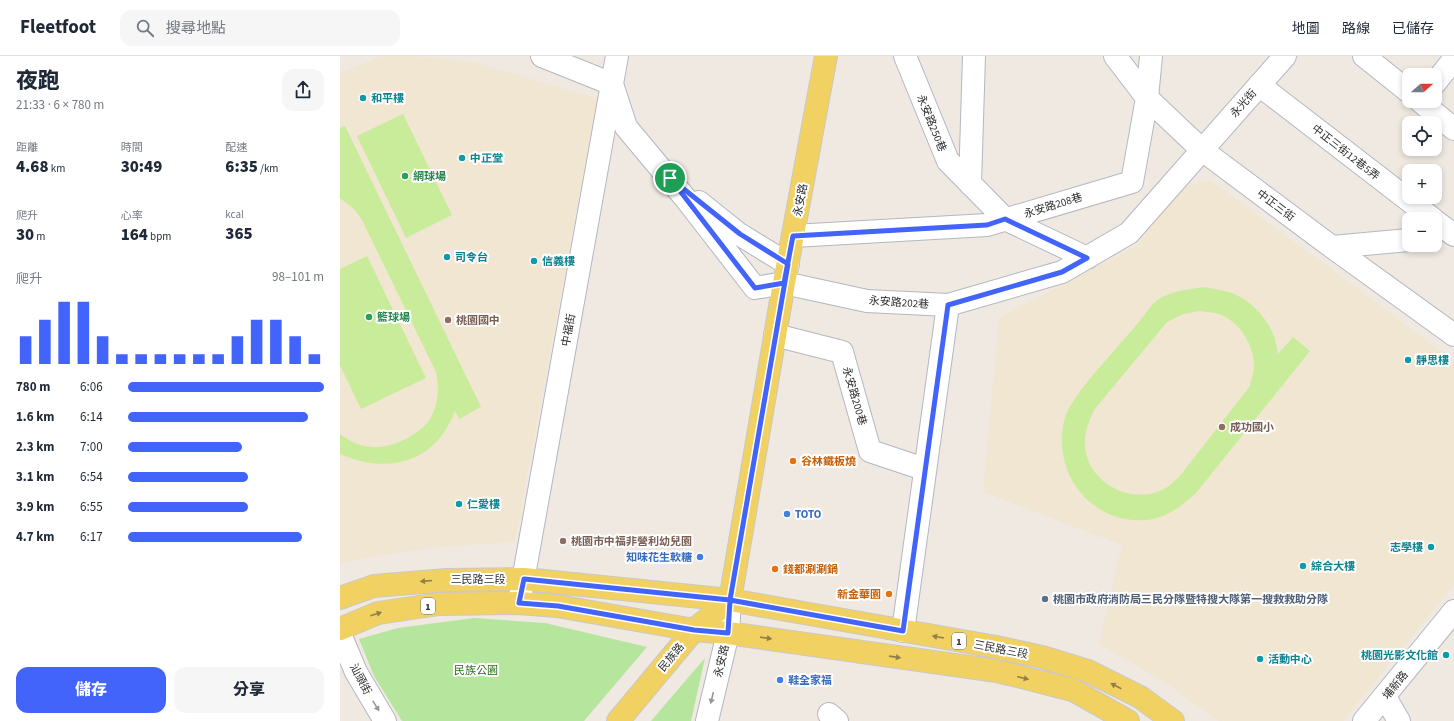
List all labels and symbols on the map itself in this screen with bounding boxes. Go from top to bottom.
north arrow [1402,68,1442,108]
street label: 永光街 [1227,86,1260,121]
place label: 和平樓 [371,91,404,106]
street label: 永安路250巷 [913,92,950,154]
marker: 和平樓 [358,93,368,103]
street label: 中正三街12巷5弄 [1309,121,1383,184]
place label: 中正堂 [470,151,503,166]
marker: 中正堂 [457,153,467,163]
pin [653,161,687,195]
place label: 網球場 [413,169,446,184]
marker: 網球場 [400,171,410,181]
street label: 永安路 [790,182,811,218]
street label: 中正三街 [1254,186,1298,225]
street label: 永安路208巷 [1022,189,1084,221]
place label: 司令台 [455,250,488,265]
marker: 司令台 [442,252,452,262]
place label: 信義樓 [542,254,575,269]
marker: 信義樓 [529,256,539,266]
street label: 永安路202巷 [868,293,930,312]
place label: 籃球場 [377,310,410,325]
marker: 籃球場 [364,312,374,322]
place label: 桃園國中 [456,313,500,328]
street label: 中福街 [558,313,579,348]
marker: 桃園國中 [443,315,453,325]
place label: 靜思樓 [1416,353,1449,368]
marker: 靜思樓 [1403,355,1413,365]
street label: 永安路200巷 [839,365,870,427]
place label: 成功國小 [1230,420,1274,435]
marker: 成功國小 [1217,422,1227,432]
place label: 谷林鐵板燒 [801,454,856,469]
marker: 谷林鐵板燒 [788,456,798,466]
place label: 仁愛樓 [467,497,500,512]
marker: 仁愛樓 [454,499,464,509]
place label: TOTO [795,507,822,522]
marker: TOTO [782,509,792,519]
place label: 桃園市中福非營利幼兒園 [571,534,692,549]
marker: 桃園市中福非營利幼兒園 [558,536,568,546]
place label: 志學樓 [1390,540,1423,555]
marker: 志學樓 [1426,542,1436,552]
place label: 知味花生軟糖 [626,550,692,565]
marker: 知味花生軟糖 [695,552,705,562]
place label: 綜合大樓 [1311,559,1355,574]
marker: 綜合大樓 [1298,561,1308,571]
place label: 錢都涮涮鍋 [783,562,838,577]
marker: 錢都涮涮鍋 [770,564,780,574]
street label: 三民路三段 [451,572,506,587]
one-way arrow [420,578,432,585]
place label: 新金華園 [837,587,881,602]
marker: 新金華園 [884,589,894,599]
place label: 桃園市政府消防局三民分隊暨特搜大隊第一搜救救助分隊 [1053,592,1328,607]
marker: 桃園市政府消防局三民分隊暨特搜大隊第一搜救救助分隊 [1040,594,1050,604]
road number: 1 [421,598,435,614]
one-way arrow [370,611,382,617]
road number: 1 [952,633,966,649]
one-way arrow [932,634,944,640]
one-way arrow [760,635,772,641]
street label: 三民路三段 [972,637,1029,662]
street label: 民族路 [655,640,688,675]
street label: 永安路 [710,643,733,679]
place label: 桃園光影文化館 [1361,648,1438,663]
marker: 桃園光影文化館 [1441,650,1451,660]
place label: 活動中心 [1268,652,1312,667]
one-way arrow [889,654,901,660]
marker: 活動中心 [1255,654,1265,664]
street label: 汕頭街 [346,661,375,697]
park label: 民族公園 [454,663,498,678]
street label: 埔新路 [1379,668,1412,703]
place label: 鞋全家福 [788,673,832,688]
marker: 鞋全家福 [775,675,785,685]
one-way arrow [1017,675,1029,681]
one-way arrow [1111,682,1122,689]
one-way arrow [709,692,715,704]
one-way arrow [372,701,380,711]

